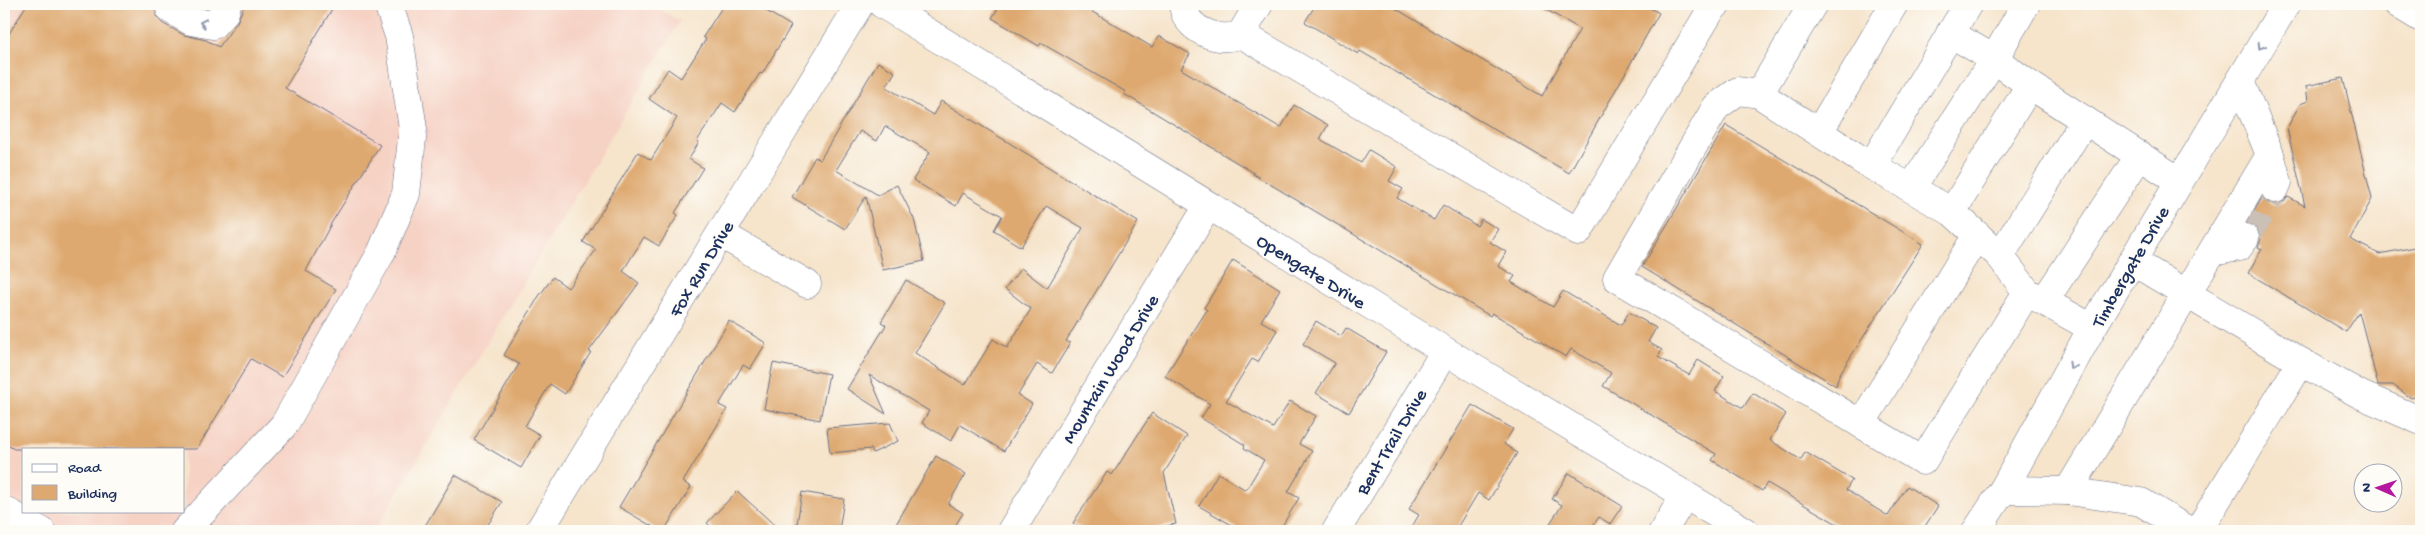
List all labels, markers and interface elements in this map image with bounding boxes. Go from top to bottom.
one-way arrow [199,19,207,29]
one-way arrow [2257,40,2267,49]
street label: Timbergate Drive [2087,203,2176,333]
street label: Fox Run Drive [665,217,741,323]
street label: Opengate Drive [1251,230,1369,316]
street label: Mountain Wood Drive [1058,291,1166,449]
one-way arrow [2068,361,2078,370]
street label: Bent Trail Drive [1352,385,1434,501]
legend [22,448,185,512]
text: Road [68,460,102,478]
north arrow [2352,462,2402,512]
text: N [2359,483,2376,492]
text: Building [67,486,117,504]

